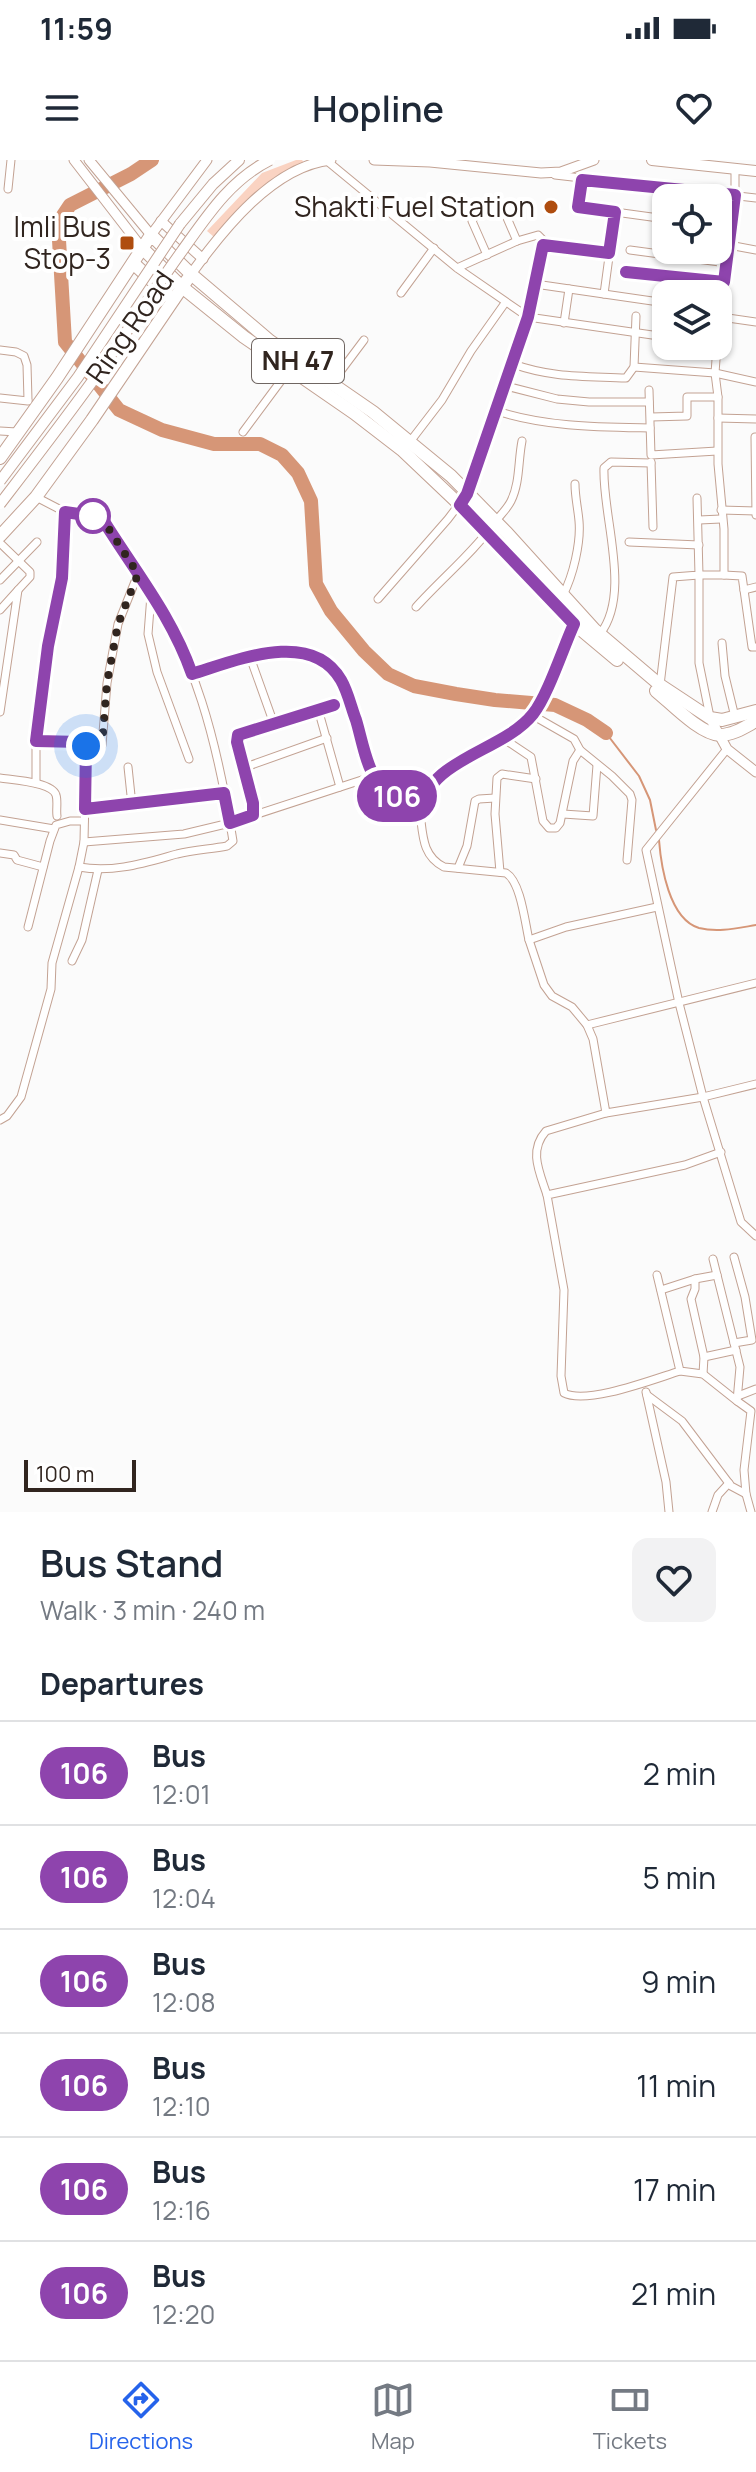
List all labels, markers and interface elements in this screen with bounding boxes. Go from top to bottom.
text: 11:59 [40,8,113,49]
text: Hopline [312,84,444,133]
icon: menu [40,86,84,130]
icon: heart [672,86,716,130]
map controls [652,184,732,360]
button: locate [652,184,732,264]
place label: Shakti Fuel Station [294,187,535,225]
marker: Shakti Fuel Station [542,198,560,216]
place label: Imli Bus Stop-3 [14,207,111,277]
marker: Imli Bus Stop-3 [118,234,136,252]
street label: Ring Road [77,263,182,390]
button: layers [652,280,732,360]
road number: NH 47 [252,339,344,383]
unlabelled marker [76,499,110,533]
your location [66,726,106,766]
line badge: 106 [351,770,443,822]
text: 106 [373,777,421,815]
scale bar [24,1456,136,1492]
text: 100 m [36,1459,94,1489]
text: Bus Stand [40,1536,223,1588]
button: heart [632,1538,716,1622]
text: Walk · 3 min · 240 m [40,1592,265,1628]
text: Departures [40,1663,204,1704]
text: Bus [152,1735,206,1776]
text: 2 min [643,1753,716,1794]
text: 106 [60,1754,108,1792]
text: 12:01 [152,1776,211,1812]
text: Bus [152,1839,206,1880]
text: 5 min [642,1857,716,1898]
text: 106 [60,1858,108,1896]
text: 12:04 [152,1880,216,1916]
text: Bus [152,1943,206,1984]
text: 9 min [641,1961,716,2002]
text: 106 [60,1962,108,2000]
text: 12:08 [152,1984,216,2020]
text: Bus [152,2047,206,2088]
text: 11 min [636,2065,716,2106]
text: 106 [60,2066,108,2104]
text: 12:10 [152,2088,211,2124]
text: Bus [152,2151,206,2192]
text: 17 min [633,2169,716,2210]
text: 106 [60,2170,108,2208]
text: 12:16 [152,2192,211,2228]
text: Bus [152,2255,206,2296]
text: 21 min [631,2273,716,2314]
text: 106 [60,2274,108,2312]
text: 12:20 [152,2296,215,2332]
tab: Directions [89,2378,193,2456]
tab: Map [371,2378,415,2456]
tab: Tickets [593,2378,667,2456]

